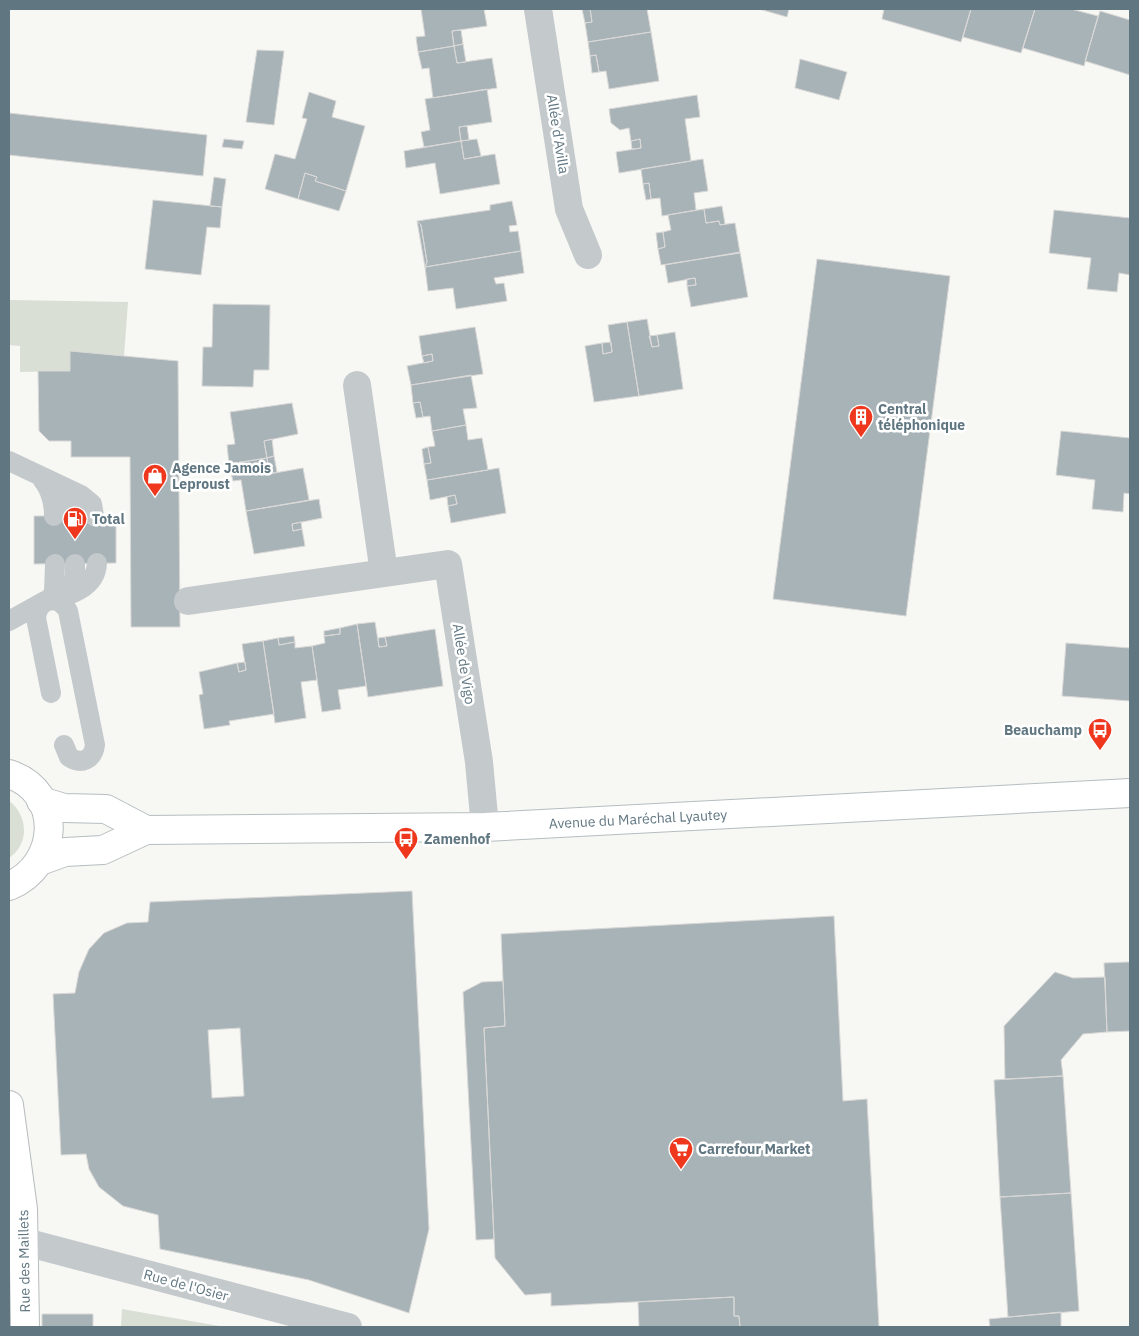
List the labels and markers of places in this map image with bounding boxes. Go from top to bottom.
place label: Central téléphonique [878,400,965,434]
building icon: Central téléphonique [848,404,874,438]
place label: Agence Jamois Leproust [172,459,271,493]
shop icon: Agence Jamois Leproust [142,463,168,497]
fuel station icon: Total [62,506,88,540]
place label: Total [92,510,125,528]
bus stop icon: Beauchamp [1087,717,1113,751]
place label: Beauchamp [1004,721,1082,739]
bus stop icon: Zamenhof [393,826,419,860]
place label: Zamenhof [424,830,490,848]
supermarket icon: Carrefour Market [668,1136,694,1170]
place label: Carrefour Market [698,1140,810,1158]

